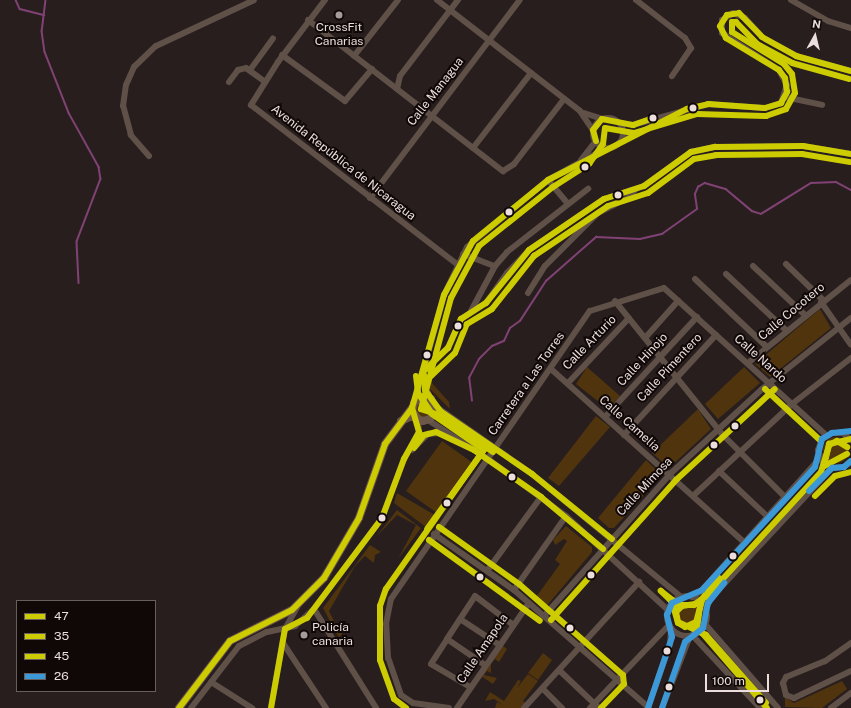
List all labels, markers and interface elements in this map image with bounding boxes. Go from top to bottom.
marker: CrossFit Canarias [334,10,344,20]
north arrow [795,16,835,56]
text: N [812,18,822,31]
place label: CrossFit Canarias [315,21,363,49]
street label: Calle Managua [405,55,467,129]
street label: Avenida República de Nicaragua [268,102,418,224]
unlabelled marker [688,103,698,113]
unlabelled marker [648,113,658,123]
unlabelled marker [580,162,590,172]
unlabelled marker [613,190,623,200]
unlabelled marker [504,207,514,217]
street label: Calle Cocotero [756,280,828,344]
street label: Calle Arturio [560,313,620,373]
unlabelled marker [453,321,463,331]
street label: Carretera a Las Torres [486,329,568,439]
street label: Calle Hinojo [615,331,671,389]
street label: Calle Pimentero [635,331,705,405]
street label: Calle Nardo [731,332,789,386]
unlabelled marker [422,350,432,360]
street label: Calle Camelia [596,393,662,455]
unlabelled marker [730,421,740,431]
unlabelled marker [709,440,719,450]
street label: Calle Mimosa [614,455,676,519]
unlabelled marker [507,472,517,482]
unlabelled marker [442,498,452,508]
unlabelled marker [377,513,387,523]
unlabelled marker [728,551,738,561]
unlabelled marker [586,570,596,580]
unlabelled marker [475,572,485,582]
legend [16,600,156,692]
text: 47 [54,609,69,623]
street label: Calle Amapola [454,611,512,687]
place label: Policía canaria [312,621,353,649]
unlabelled marker [565,623,575,633]
text: 35 [54,629,69,643]
marker: Policía canaria [299,630,309,640]
unlabelled marker [662,646,672,656]
text: 45 [54,649,69,663]
scale bar [707,666,771,692]
text: 26 [54,669,69,683]
text: 100 m [712,674,745,688]
unlabelled marker [664,682,674,692]
unlabelled marker [755,695,765,705]

